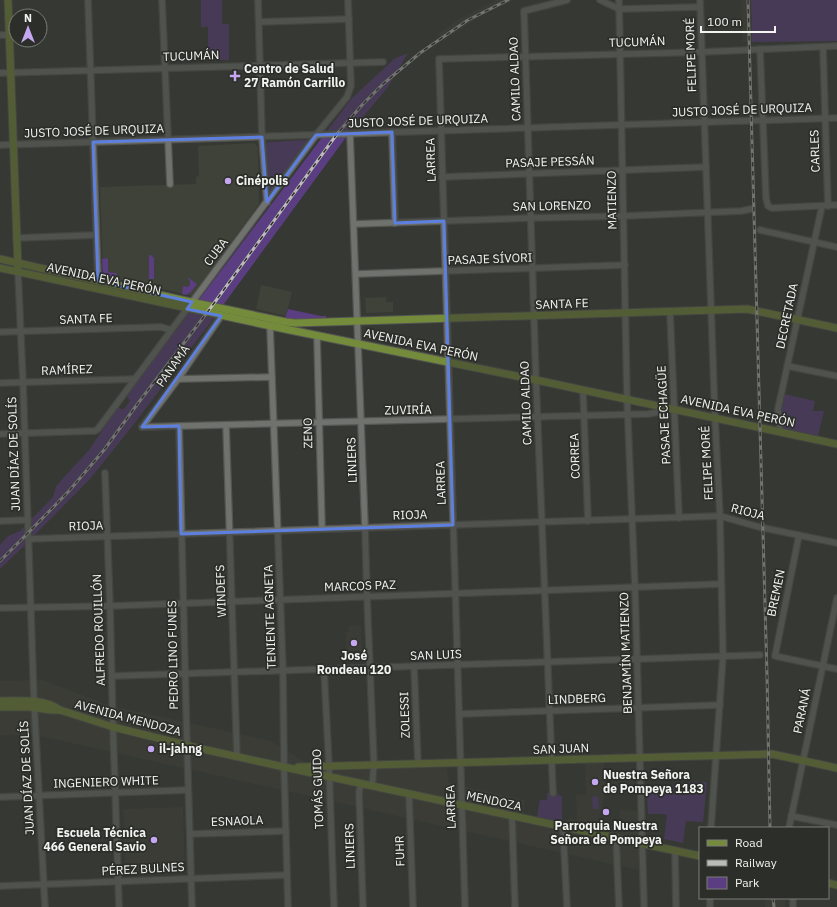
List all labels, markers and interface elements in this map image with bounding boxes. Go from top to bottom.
north arrow [8,8,48,48]
scale bar [701,8,775,34]
text: N [24,11,32,25]
text: 100 m [707,14,742,29]
street label: FELIPE MORÉ [682,18,699,93]
street label: TUCUMÁN [608,33,665,50]
street label: CAMILO ALDAO [506,37,523,121]
street label: TUCUMÁN [162,47,219,64]
place label: Centro de Salud 27 Ramón Carrillo [244,61,345,90]
marker: Centro de Salud 27 Ramón Carrillo [229,70,241,82]
street label: JUSTO JOSÉ DE URQUIZA [672,100,813,119]
street label: JUSTO JOSÉ DE URQUIZA [348,111,489,130]
street label: JUSTO JOSÉ DE URQUIZA [24,121,165,140]
street label: CARLES [806,129,823,173]
street label: LARREA [422,137,439,182]
street label: PASAJE PESSÁN [505,152,595,171]
street label: MATIENZO [603,170,620,230]
place label: Cinépolis [236,173,288,188]
marker: Cinépolis [223,176,233,186]
street label: SAN LORENZO [513,197,591,214]
street label: CUBA [200,235,231,269]
street label: PASAJE SÍVORI [447,250,533,267]
street label: AVENIDA EVA PERÓN [46,259,163,298]
street label: DECRETADA [772,281,801,350]
street label: SANTA FE [535,295,589,312]
street label: SANTA FE [59,310,113,327]
street label: AVENIDA EVA PERÓN [363,325,480,364]
street label: PANAMÁ [153,341,193,390]
street label: RAMÍREZ [41,361,93,378]
street label: CAMILO ALDAO [517,361,534,445]
street label: PASAJE ECHAGÜE [653,365,674,465]
street label: AVENIDA EVA PERÓN [680,391,797,430]
street label: JUAN DÍAZ DE SOLÍS [4,396,23,512]
street label: ZUVIRÍA [384,402,432,417]
street label: ZENO [300,417,315,449]
street label: FELIPE MORÉ [697,425,716,501]
street label: CORREA [566,433,583,479]
street label: LINIERS [343,437,360,483]
street label: LARREA [432,460,449,505]
street label: RIOJA [729,500,767,523]
street label: RIOJA [392,506,428,523]
street label: RIOJA [68,517,104,534]
street label: WINDEFS [212,564,229,618]
street label: TENIENTE AGNETA [260,564,279,669]
street label: BREMEN [763,568,788,618]
street label: ALFREDO ROUILLÓN [89,574,108,686]
street label: MARCOS PAZ [324,577,396,594]
street label: BENJAMÍN MATIENZO [616,592,635,714]
street label: PEDRO LINO FUNES [164,600,181,710]
marker: José Rondeau 120 [349,638,359,648]
street label: SAN LUIS [410,646,462,663]
place label: José Rondeau 120 [317,648,391,677]
street label: PARANÁ [789,687,814,735]
street label: LINDBERG [548,690,606,707]
street label: ZOLESSI [396,691,413,739]
street label: AVENIDA MENDOZA [73,696,183,739]
street label: JUAN DÍAZ DE SOLÍS [16,720,37,836]
street label: SAN JUAN [533,740,589,757]
place label: il-jahng [159,741,202,756]
marker: il-jahng [146,744,156,754]
street label: TOMÁS GUIDO [309,749,326,829]
place label: Nuestra Señora de Pompeya 1183 [603,767,704,796]
street label: INGENIERO WHITE [53,772,159,791]
marker: Nuestra Señora de Pompeya 1183 [590,777,600,787]
street label: LARREA [442,784,459,829]
street label: MENDOZA [465,787,523,814]
marker: Parroquia Nuestra Señora de Pompeya [601,807,611,817]
street label: ESNAOLA [211,812,264,829]
place label: Parroquia Nuestra Señora de Pompeya [550,818,662,847]
street label: LINIERS [341,823,358,869]
place label: Escuela Técnica 466 General Savio [43,825,146,854]
legend [699,827,829,899]
marker: Escuela Técnica 466 General Savio [149,835,159,845]
street label: FUHR [391,835,408,867]
text: Road [735,835,763,850]
text: Railway [735,855,777,870]
street label: PÉREZ BULNES [101,859,185,878]
text: Park [735,875,760,890]

